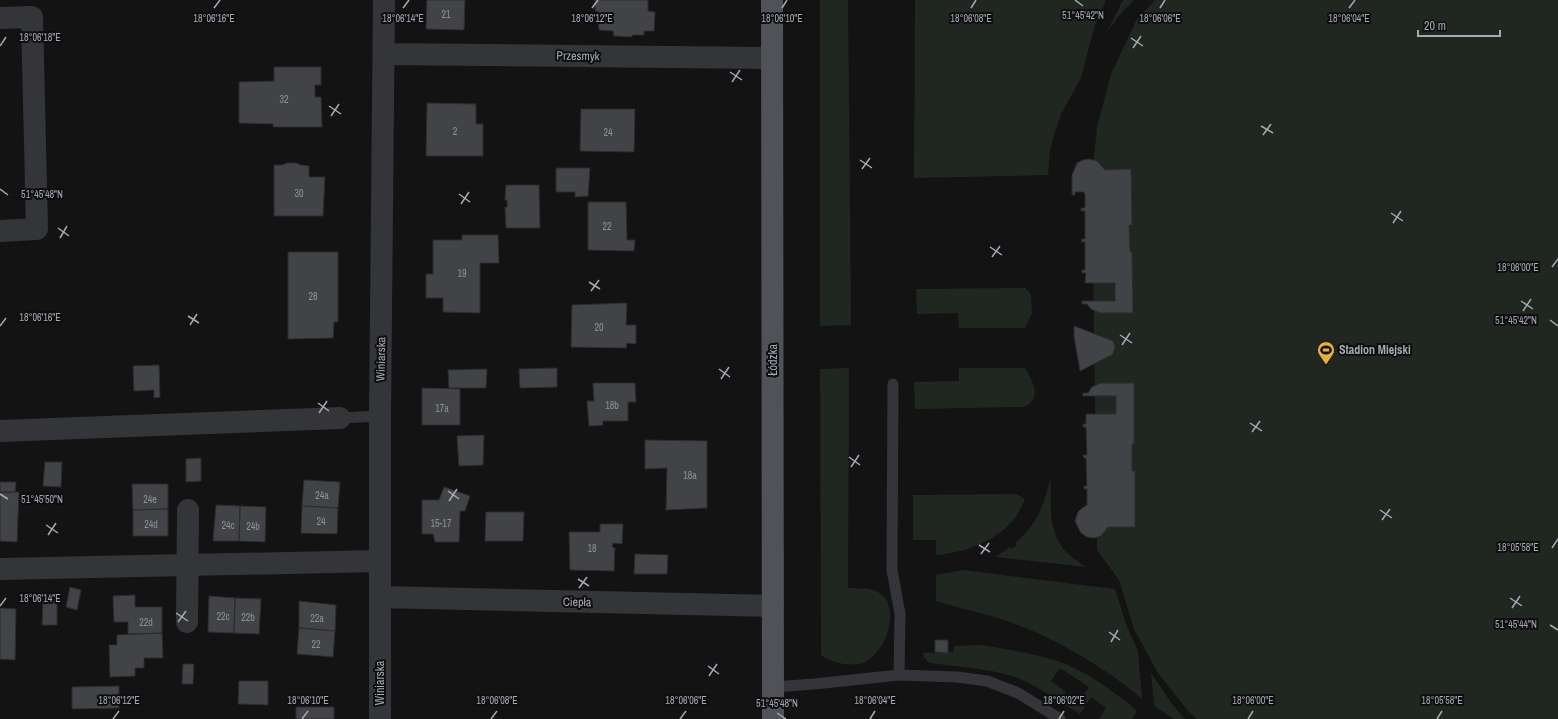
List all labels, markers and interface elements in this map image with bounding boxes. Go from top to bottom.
house number: 21 [441,8,451,21]
text: 51°45'42"N [1062,9,1104,22]
text: 18°06'16"E [193,12,235,25]
text: 18°06'14"E [382,12,424,25]
text: 18°06'12"E [571,12,613,25]
text: 18°06'10"E [761,12,803,25]
text: 18°06'08"E [950,12,992,25]
text: 18°06'06"E [1139,12,1181,25]
text: 18°06'04"E [1328,12,1370,25]
scale bar [1418,12,1500,38]
text: 20 m [1424,18,1446,34]
text: 18°06'18"E [19,31,61,44]
street label: Przesmyk [556,48,600,64]
house number: 32 [279,93,289,106]
house number: 2 [453,125,458,138]
house number: 24 [603,126,613,139]
house number: 30 [294,187,304,200]
text: 51°45'48"N [21,188,63,201]
house number: 22 [602,220,612,233]
text: 18°06'00"E [1497,261,1539,274]
house number: 19 [457,267,467,280]
house number: 28 [308,290,318,303]
text: 18°06'16"E [19,311,61,324]
text: 51°45'42"N [1495,314,1537,327]
house number: 20 [594,321,604,334]
street label: Winiarska [373,336,389,381]
sports icon: Stadion Miejski [1316,340,1336,365]
place label: Stadion Miejski [1339,342,1411,358]
street label: Łódzka [765,344,781,376]
house number: 18b [605,399,619,412]
house number: 17a [435,402,449,415]
house number: 18a [683,469,697,482]
house number: 24a [315,489,329,502]
text: 51°45'50"N [21,493,63,506]
house number: 24e [143,493,157,506]
house number: 24 [316,515,326,528]
house number: 15-17 [431,517,452,530]
house number: 24d [144,518,158,531]
house number: 24c [221,519,235,532]
house number: 24b [246,520,260,533]
text: 18°05'58"E [1497,541,1539,554]
house number: 18 [587,542,597,555]
text: 18°06'14"E [19,592,61,605]
street label: Ciepła [563,594,592,610]
house number: 22c [216,610,230,623]
house number: 22b [241,611,255,624]
house number: 22a [310,612,324,625]
house number: 22d [139,616,153,629]
text: 51°45'44"N [1495,618,1537,631]
house number: 22 [311,638,321,651]
street label: Winiarska [372,660,388,705]
text: 18°06'12"E [98,694,140,707]
text: 18°06'10"E [287,694,329,707]
text: 18°06'08"E [476,694,518,707]
text: 18°06'06"E [665,694,707,707]
text: 18°06'04"E [854,694,896,707]
text: 18°06'02"E [1043,694,1085,707]
text: 18°06'00"E [1232,694,1274,707]
text: 18°05'58"E [1421,694,1463,707]
text: 51°45'48"N [756,697,798,710]

